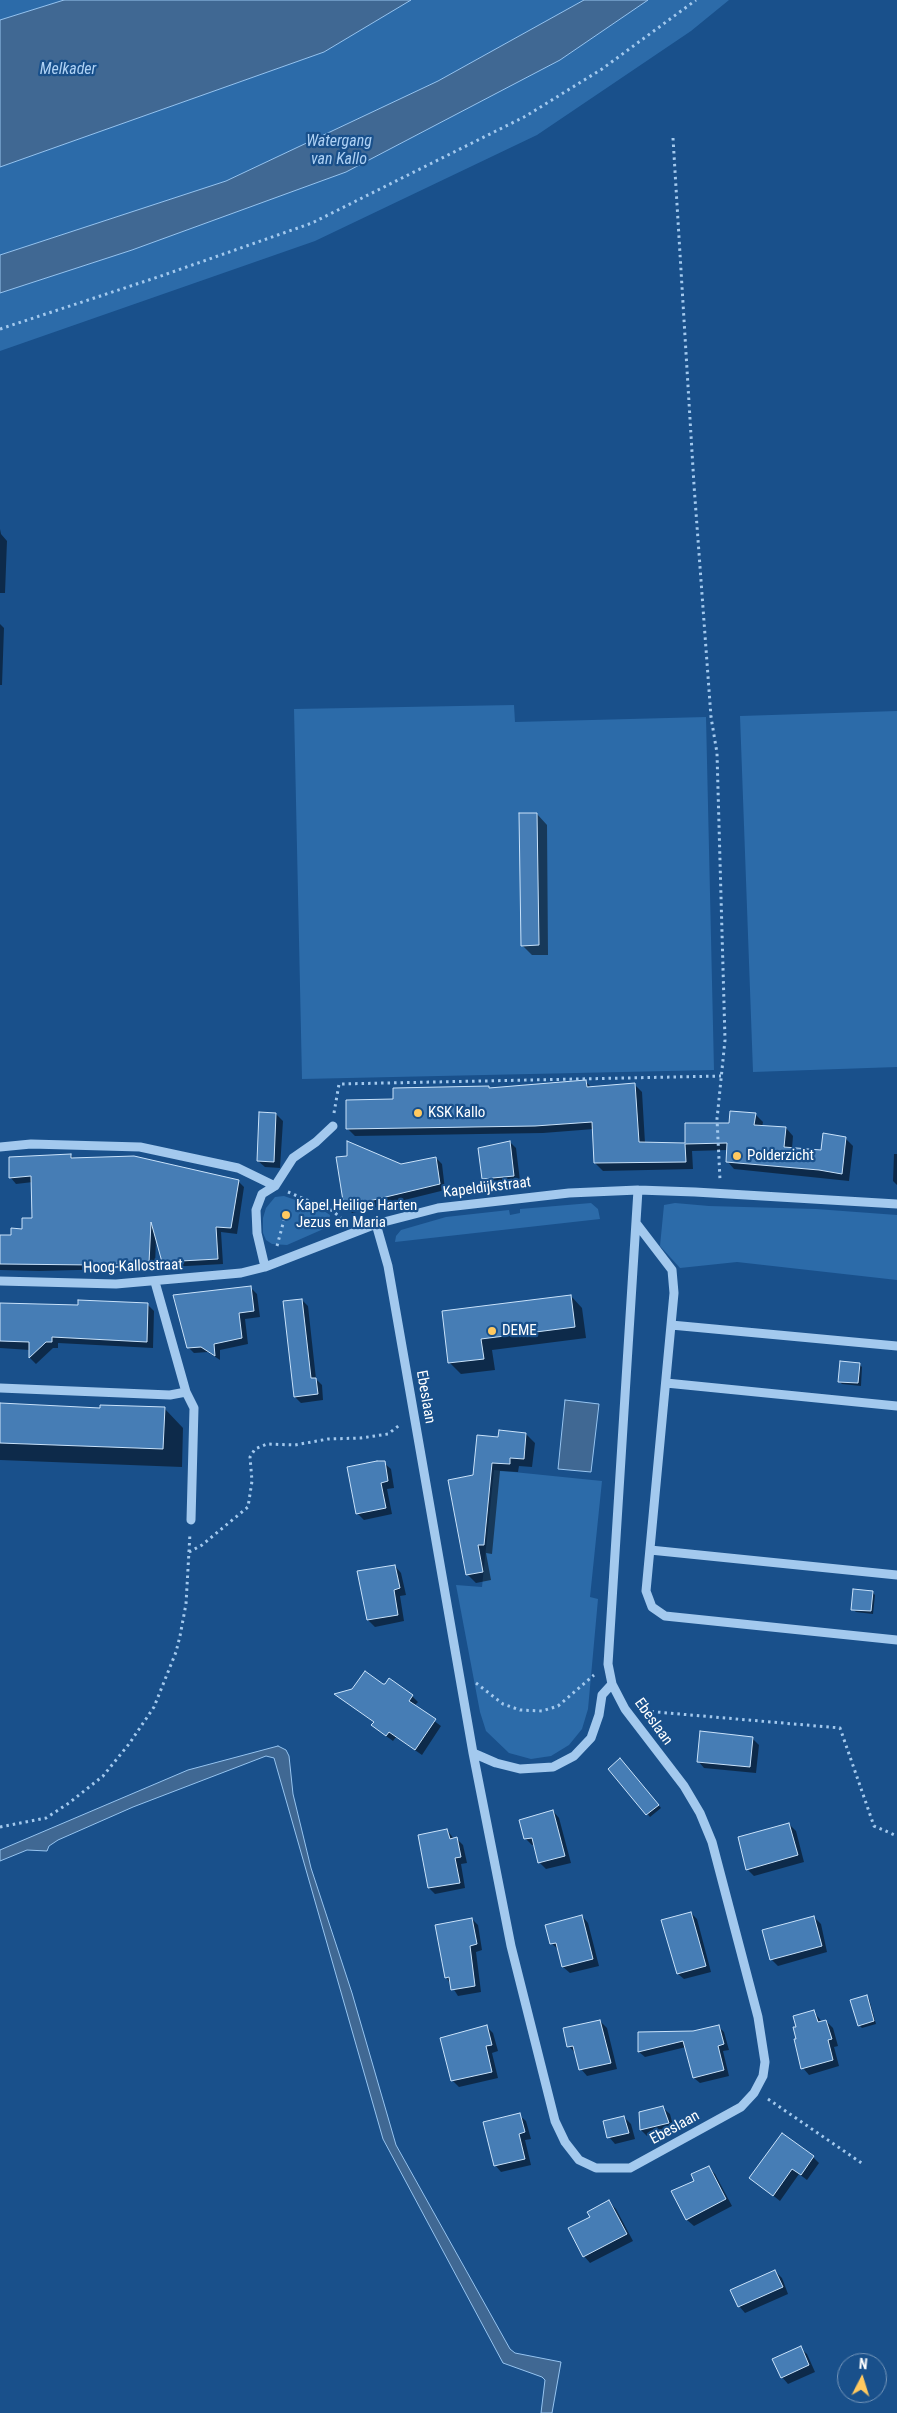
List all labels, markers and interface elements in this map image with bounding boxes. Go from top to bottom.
water label: Melkader [40,60,96,80]
water label: Watergang van Kallo [306,132,372,170]
place label: KSK Kallo [428,1104,485,1122]
marker: KSK Kallo [412,1107,424,1119]
place label: Polderzicht [747,1147,814,1165]
marker: Polderzicht [731,1150,743,1162]
street label: Kapeldijkstraat [442,1174,532,1202]
place label: Kapel Heilige Harten Jezus en Maria [296,1197,417,1232]
marker: Kapel Heilige Harten Jezus en Maria [280,1209,292,1221]
street label: Hoog-Kallostraat [83,1256,183,1278]
place label: DEME [502,1322,537,1340]
marker: DEME [486,1325,498,1337]
street label: Ebeslaan [411,1369,439,1425]
street label: Ebeslaan [630,1695,676,1749]
street label: Ebeslaan [647,2107,703,2149]
north arrow [837,2353,887,2403]
text: N [858,2356,868,2372]

